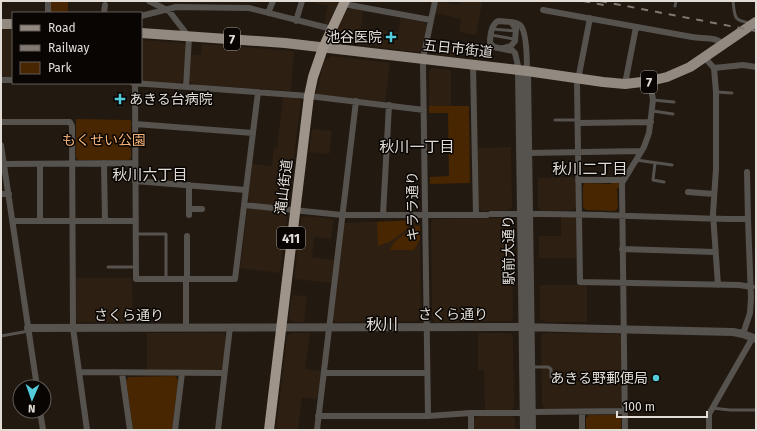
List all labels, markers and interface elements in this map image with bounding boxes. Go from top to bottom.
legend [12,12,142,84]
text: Road [48,21,76,35]
road number: 7 [224,28,240,50]
place label: 池谷医院 [326,29,382,46]
marker: 池谷医院 [385,31,397,43]
street label: 五日市街道 [422,37,494,61]
text: Railway [48,41,89,55]
text: Park [48,61,72,75]
road number: 7 [641,71,657,93]
place label: あきる台病院 [129,91,213,108]
marker: あきる台病院 [114,93,126,105]
park label: もくせい公園 [62,132,146,149]
district label: 秋川一丁目 [379,138,455,156]
street label: 滝山街道 [272,158,296,216]
district label: 秋川二丁目 [552,160,628,178]
district label: 秋川六丁目 [112,166,188,184]
street label: キララ通り [404,171,422,241]
street label: 駅前大通り [500,215,518,285]
road number: 411 [277,227,305,249]
street label: さくら通り [418,306,488,323]
street label: さくら通り [94,307,164,324]
district label: 秋川 [366,315,398,334]
place label: あきる野郵便局 [550,370,648,387]
marker: あきる野郵便局 [651,373,661,383]
north arrow [12,379,52,419]
scale bar [617,393,707,419]
text: 100 m [623,400,655,414]
text: N [28,402,36,415]

